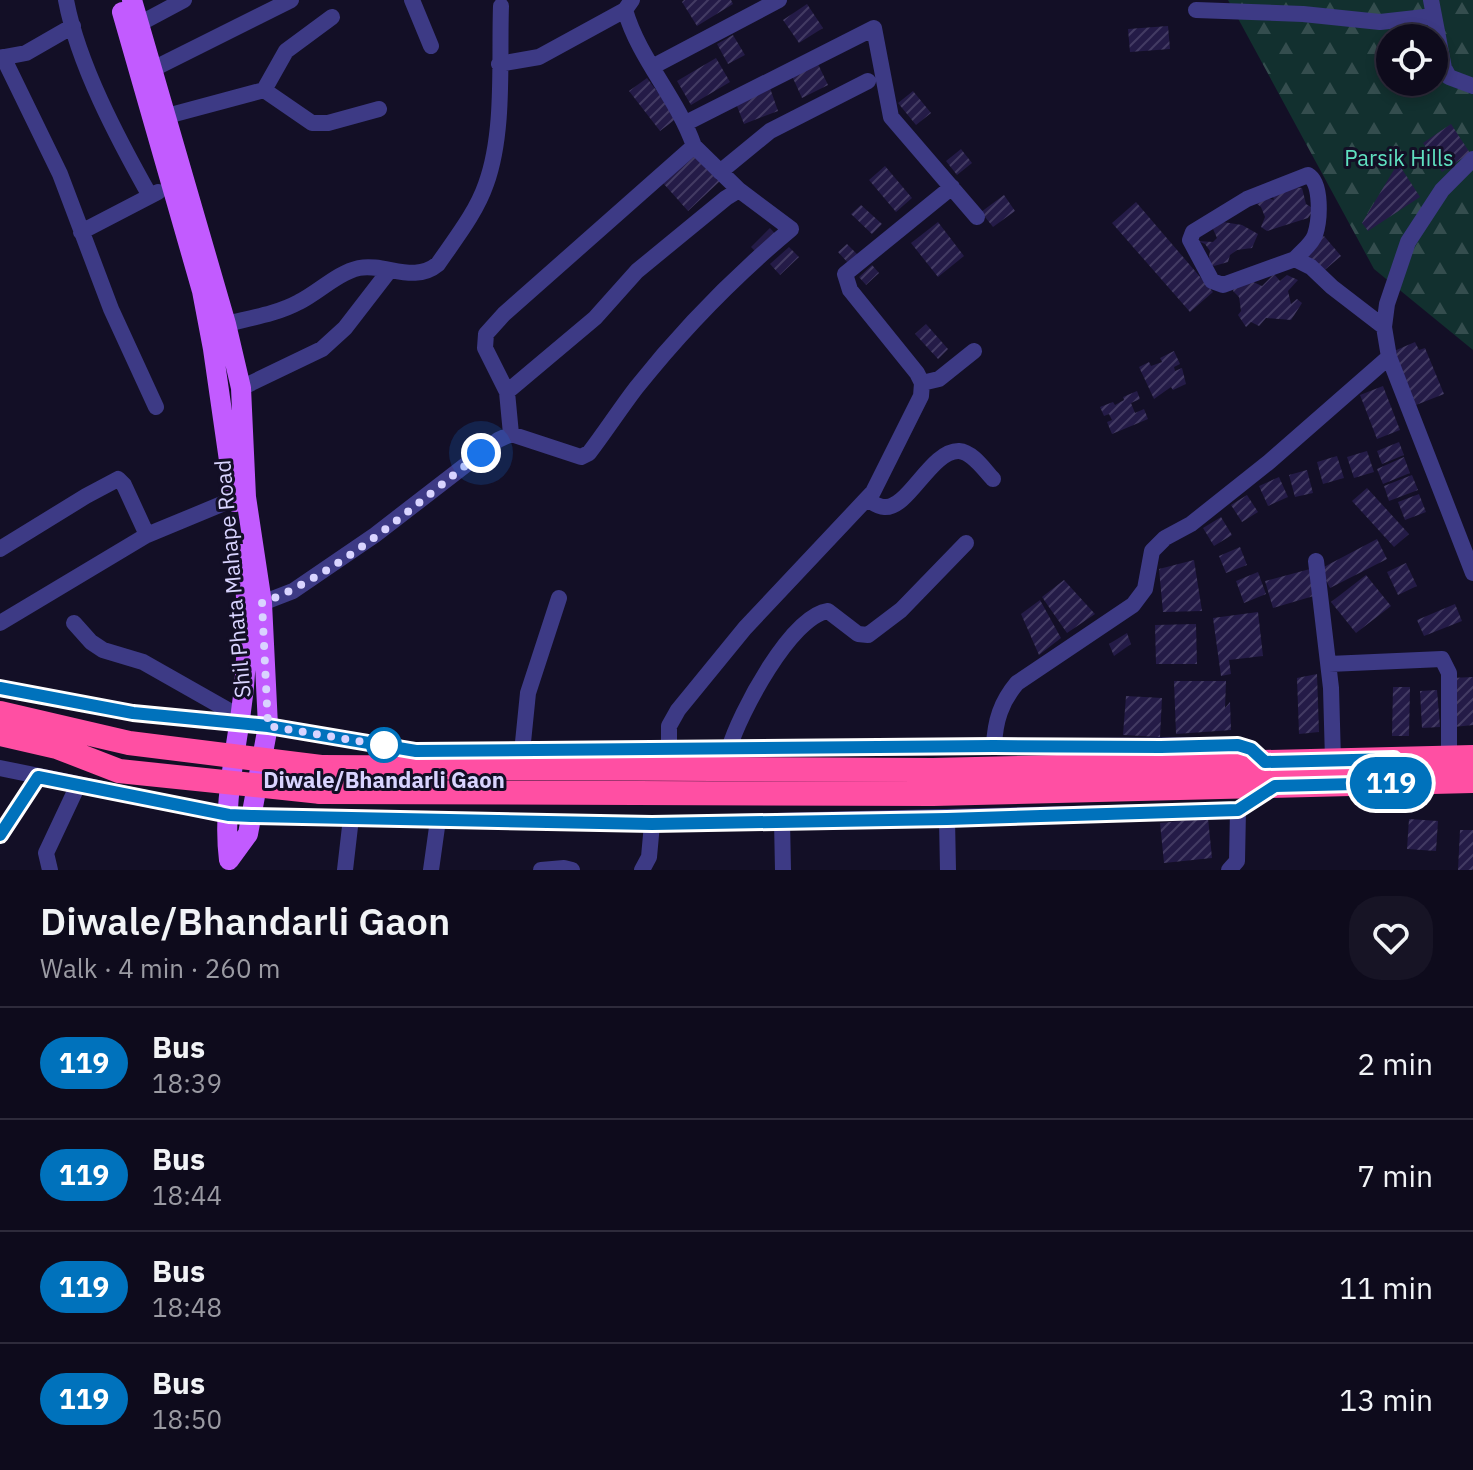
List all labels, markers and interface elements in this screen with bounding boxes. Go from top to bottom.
map controls [1376,24,1448,96]
button: locate [1376,24,1448,96]
park label: Parsik Hills [1344,143,1454,172]
your location [461,433,501,473]
street label: Shil Phata Mahape Road [207,459,257,699]
marker: Diwale/Bhandarli Gaon [367,728,401,762]
line badge: 119 [1345,757,1437,809]
text: 119 [1366,764,1416,801]
place label: Diwale/Bhandarli Gaon [263,765,505,794]
text: Diwale/Bhandarli Gaon [40,896,450,945]
button: heart [1349,896,1433,980]
text: Walk · 4 min · 260 m [40,951,280,985]
text: Bus [152,1027,205,1066]
text: 119 [59,1044,109,1081]
text: 2 min [1357,1044,1433,1083]
text: 18:39 [152,1066,222,1100]
text: Bus [152,1139,205,1178]
text: 119 [59,1156,109,1193]
text: 7 min [1357,1156,1433,1195]
text: 18:44 [152,1178,222,1212]
text: Bus [152,1251,205,1290]
text: 119 [59,1268,109,1305]
text: 11 min [1339,1268,1433,1307]
text: 18:48 [152,1290,222,1324]
text: Bus [152,1363,205,1402]
text: 119 [59,1380,109,1417]
text: 13 min [1339,1380,1433,1419]
text: 18:50 [152,1402,222,1436]

